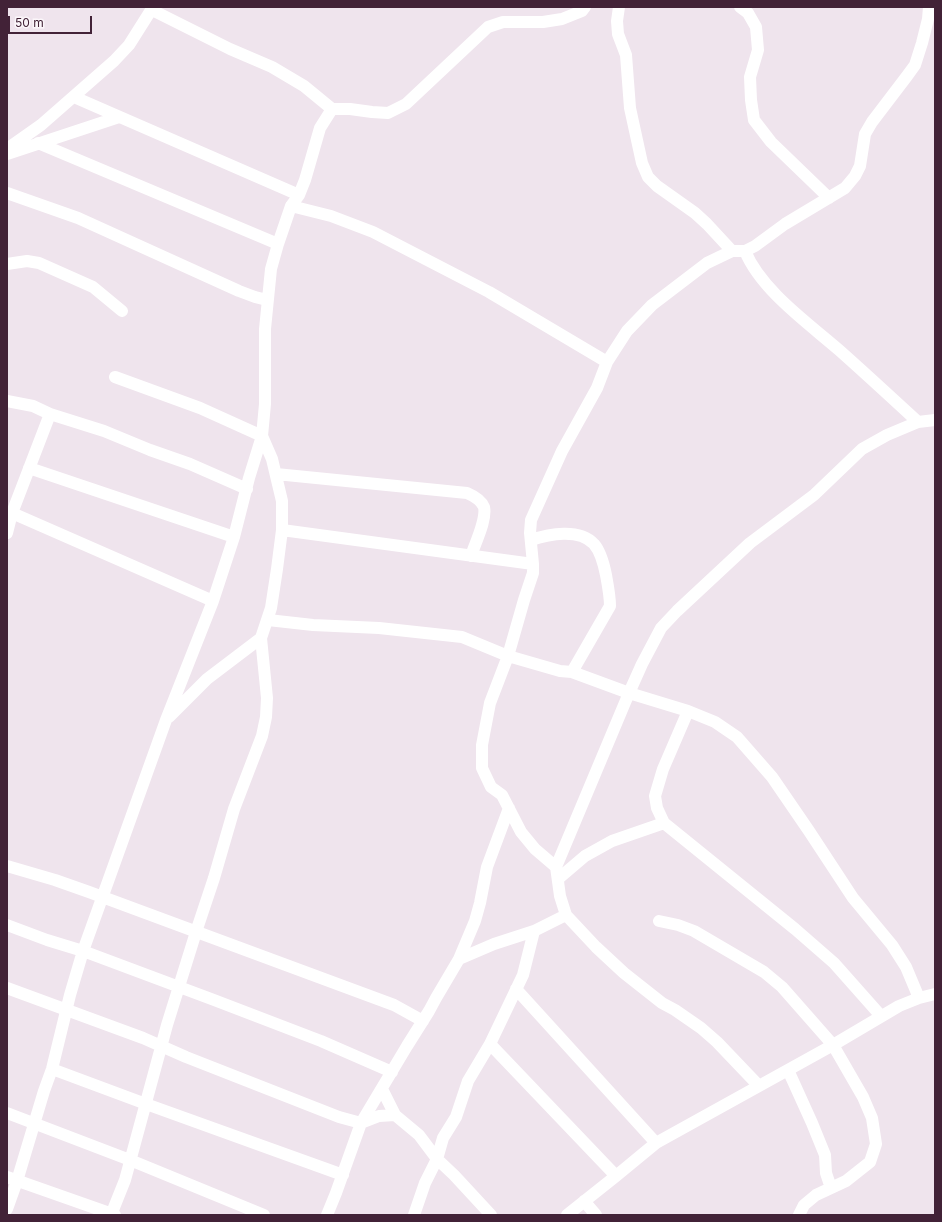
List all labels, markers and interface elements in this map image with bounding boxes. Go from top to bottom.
scale bar [10,8,94,34]
text: 50 m [15,15,44,30]

